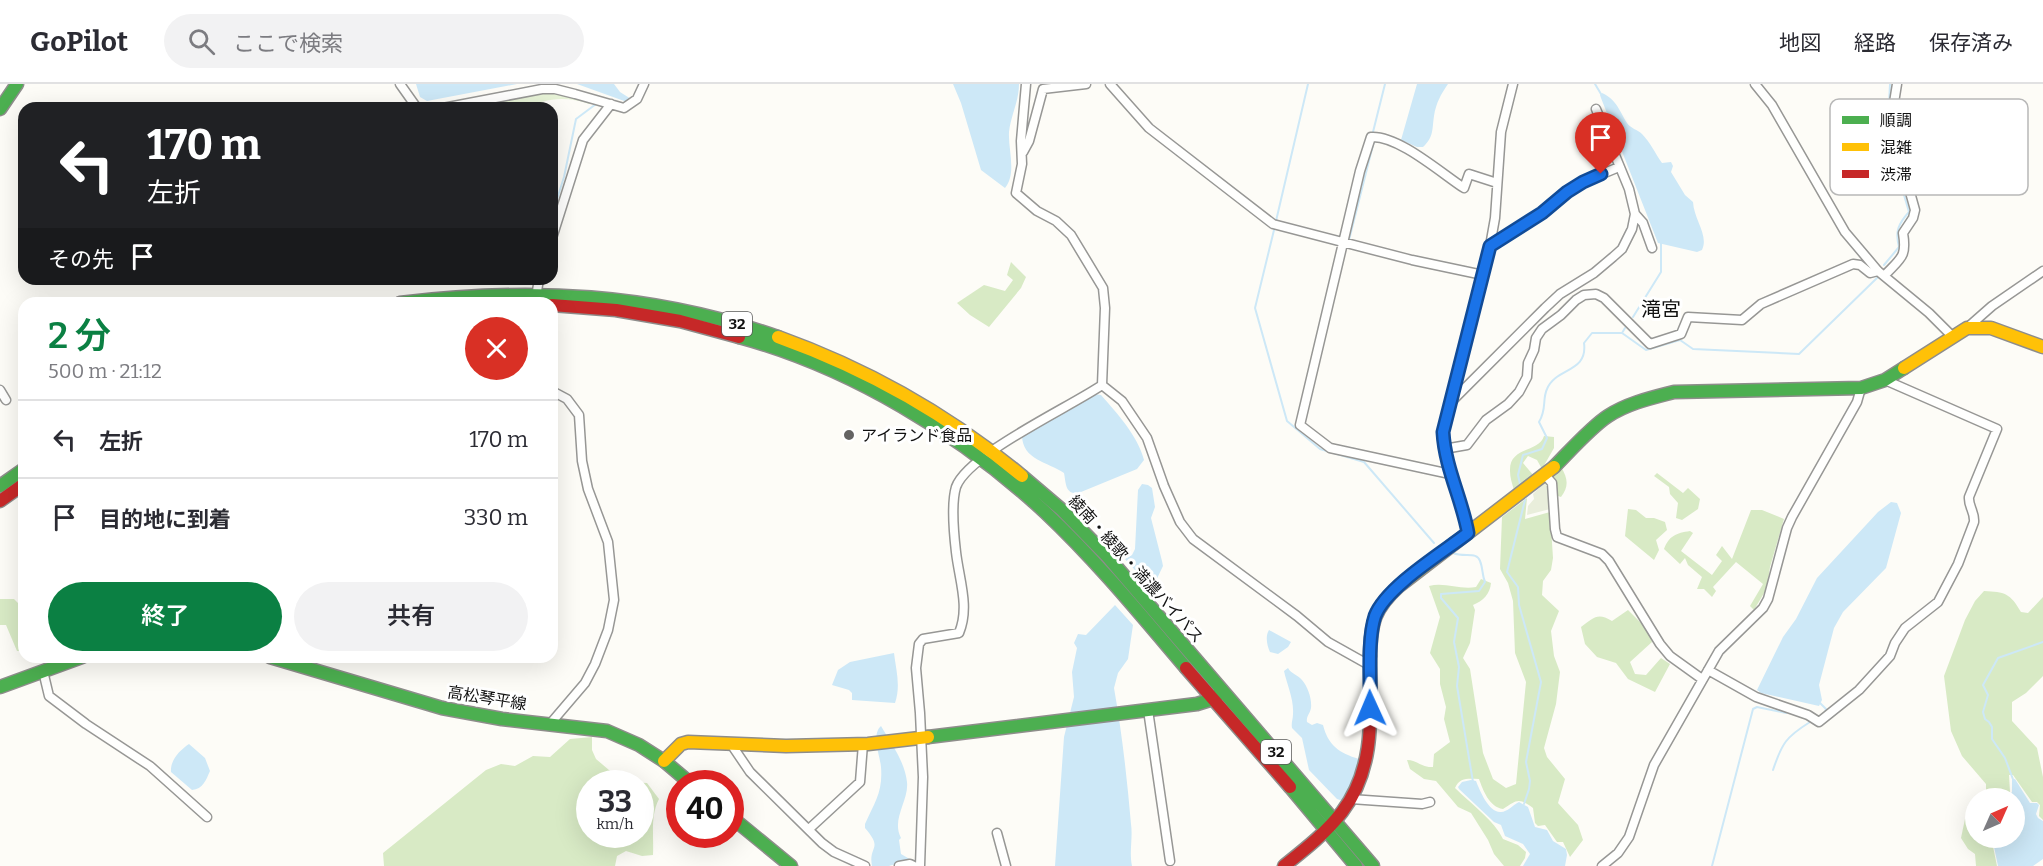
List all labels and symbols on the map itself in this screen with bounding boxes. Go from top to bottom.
legend [1830,99,2028,195]
text: 順調 [1880,111,1912,130]
pin [1575,112,1626,174]
text: 混雑 [1880,138,1912,157]
text: 渋滞 [1880,165,1912,184]
district label: 滝宮 [1641,297,1681,321]
road number: 32 [722,312,752,336]
place label: アイランド食品 [861,426,972,445]
marker: アイランド食品 [842,428,856,442]
street label: 綾南・綾歌・満濃バイパス [1065,491,1207,647]
position arrow [1338,676,1402,740]
street label: 高松琴平線 [446,682,528,714]
road number: 32 [1261,740,1291,764]
speed limit sign: 40 [666,770,744,848]
north arrow [1965,788,2025,848]

